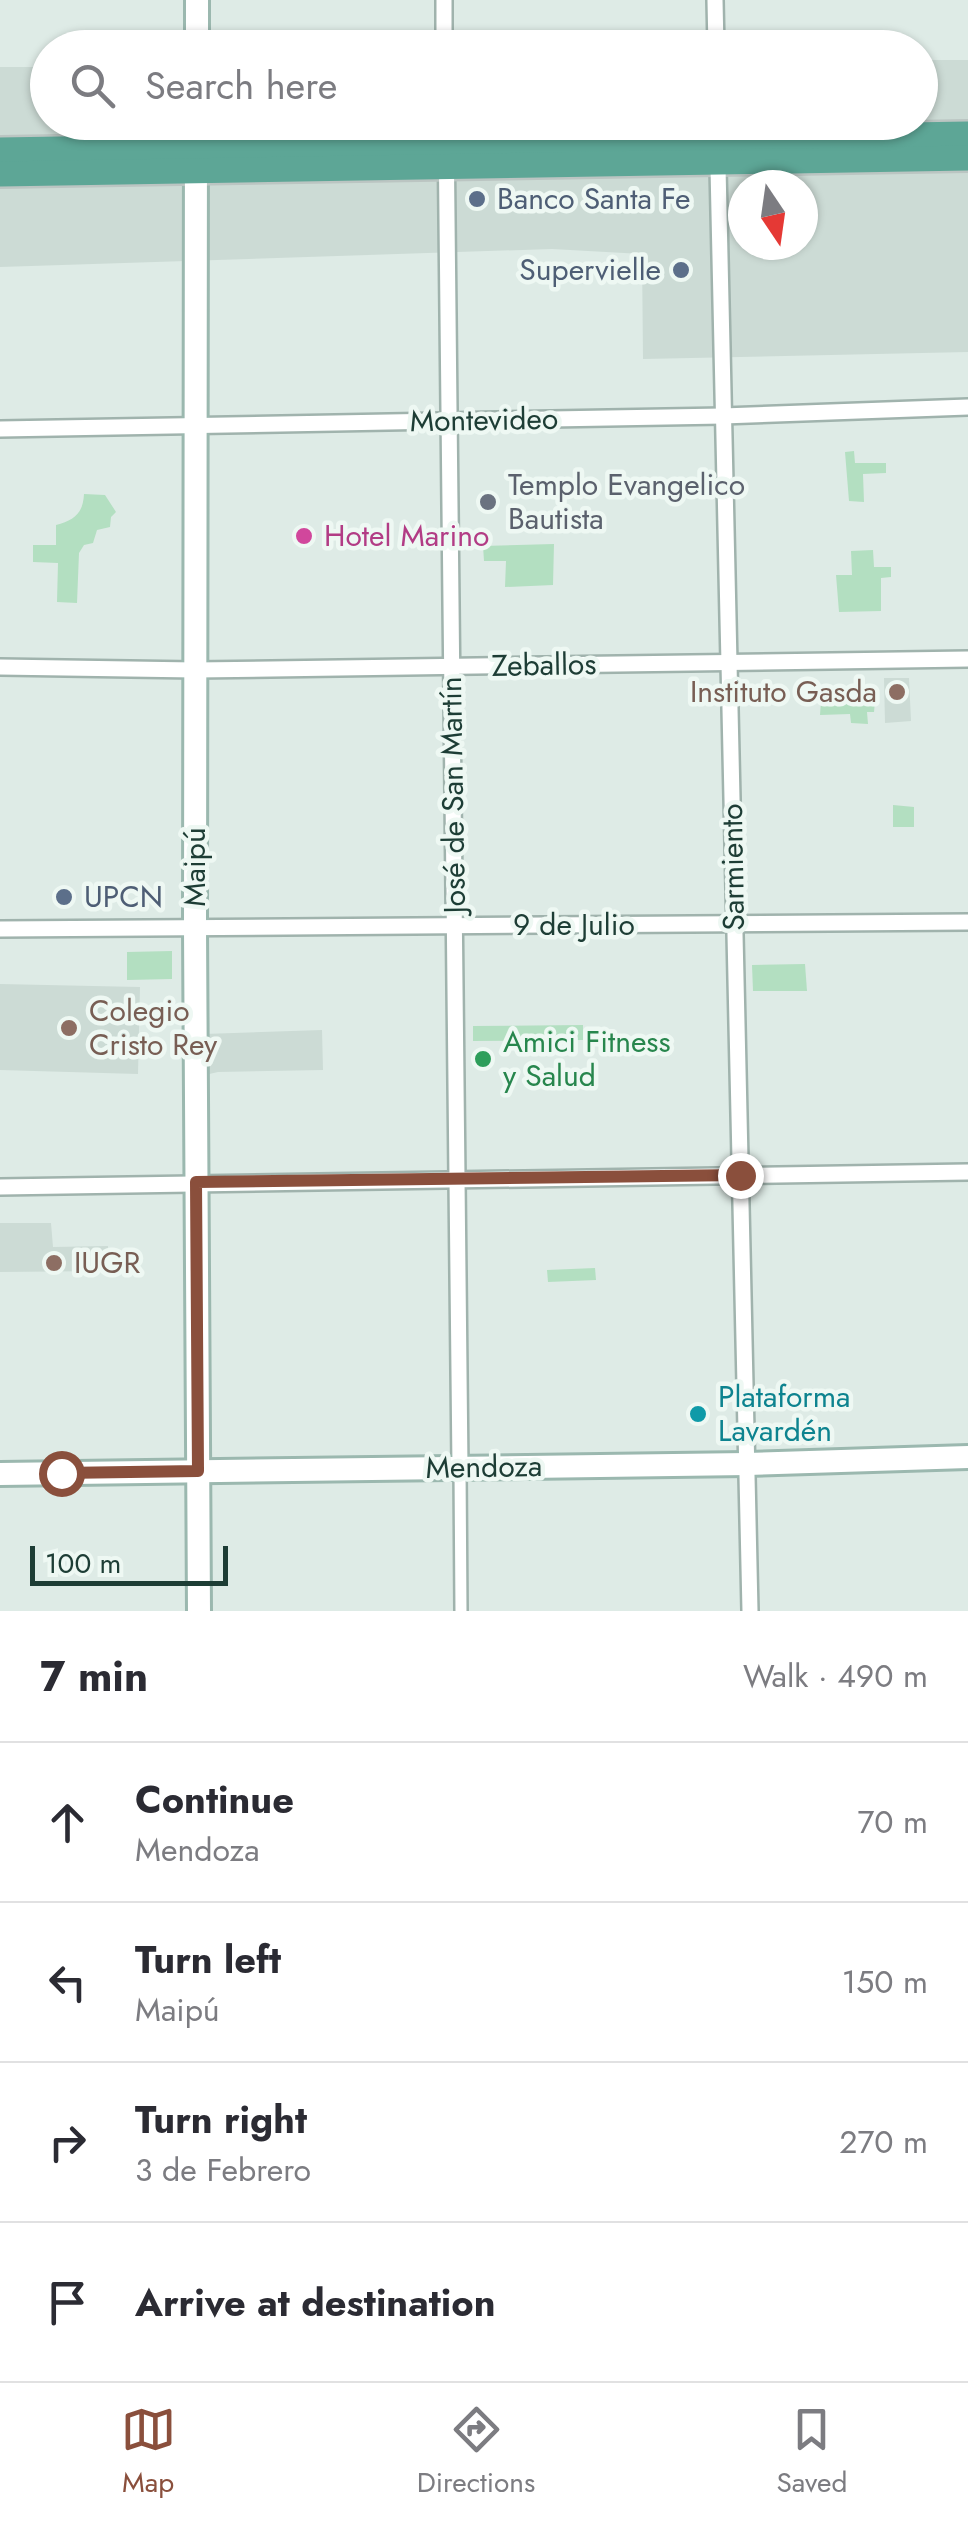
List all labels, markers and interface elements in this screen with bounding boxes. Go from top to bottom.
search box [30,30,938,140]
icon: search [65,58,120,113]
text: Search here [145,58,337,113]
north arrow [728,170,818,260]
place label: Banco Santa Fe [497,177,690,220]
marker: Banco Santa Fe [466,188,488,210]
place label: Supervielle [519,248,661,291]
marker: Supervielle [670,259,692,281]
street label: Montevideo [409,397,559,442]
place label: Templo Evangelico Bautista [508,463,745,540]
marker: Templo Evangelico Bautista [477,491,499,513]
place label: Hotel Marino [324,514,489,557]
marker: Hotel Marino [293,525,315,547]
street label: Zeballos [491,642,597,687]
place label: Instituto Gasda [690,670,877,713]
street label: José de San Martín [429,676,476,918]
marker: Instituto Gasda [886,681,908,703]
street label: Sarmiento [710,803,755,931]
street label: Maipú [173,827,216,907]
place label: UPCN [84,875,163,918]
marker: UPCN [53,886,75,908]
street label: 9 de Julio [513,903,635,946]
place label: Colegio Cristo Rey [89,989,218,1066]
marker: Colegio Cristo Rey [58,1017,80,1039]
place label: Amici Fitness y Salud [503,1020,671,1097]
marker: Amici Fitness y Salud [472,1048,494,1070]
route end [718,1153,764,1199]
place label: IUGR [74,1241,140,1284]
marker: IUGR [43,1252,65,1274]
place label: Plataforma Lavardén [718,1375,850,1452]
marker: Plataforma Lavardén [687,1403,709,1425]
street label: Mendoza [425,1444,543,1489]
route start [39,1451,85,1497]
scale bar [30,1541,228,1586]
text: 100 m [45,1543,121,1584]
text: 7 min [40,1646,148,1707]
text: Walk · 490 m [743,1653,928,1699]
text: Continue [135,1772,294,1827]
icon: ahead [40,1795,95,1850]
text: 70 m [857,1799,928,1845]
text: Mendoza [135,1827,260,1873]
text: Turn left [135,1932,281,1987]
icon: left [40,1955,95,2010]
text: 150 m [842,1959,928,2005]
text: Maipú [135,1987,220,2033]
text: Turn right [135,2092,307,2147]
icon: right [40,2115,95,2170]
text: 270 m [839,2119,928,2165]
text: 3 de Febrero [135,2147,311,2193]
icon: arrive [40,2275,95,2330]
text: Arrive at destination [135,2275,496,2330]
tab: Map [121,2402,176,2503]
tab: Directions [417,2402,535,2503]
tab: Saved [776,2402,847,2503]

